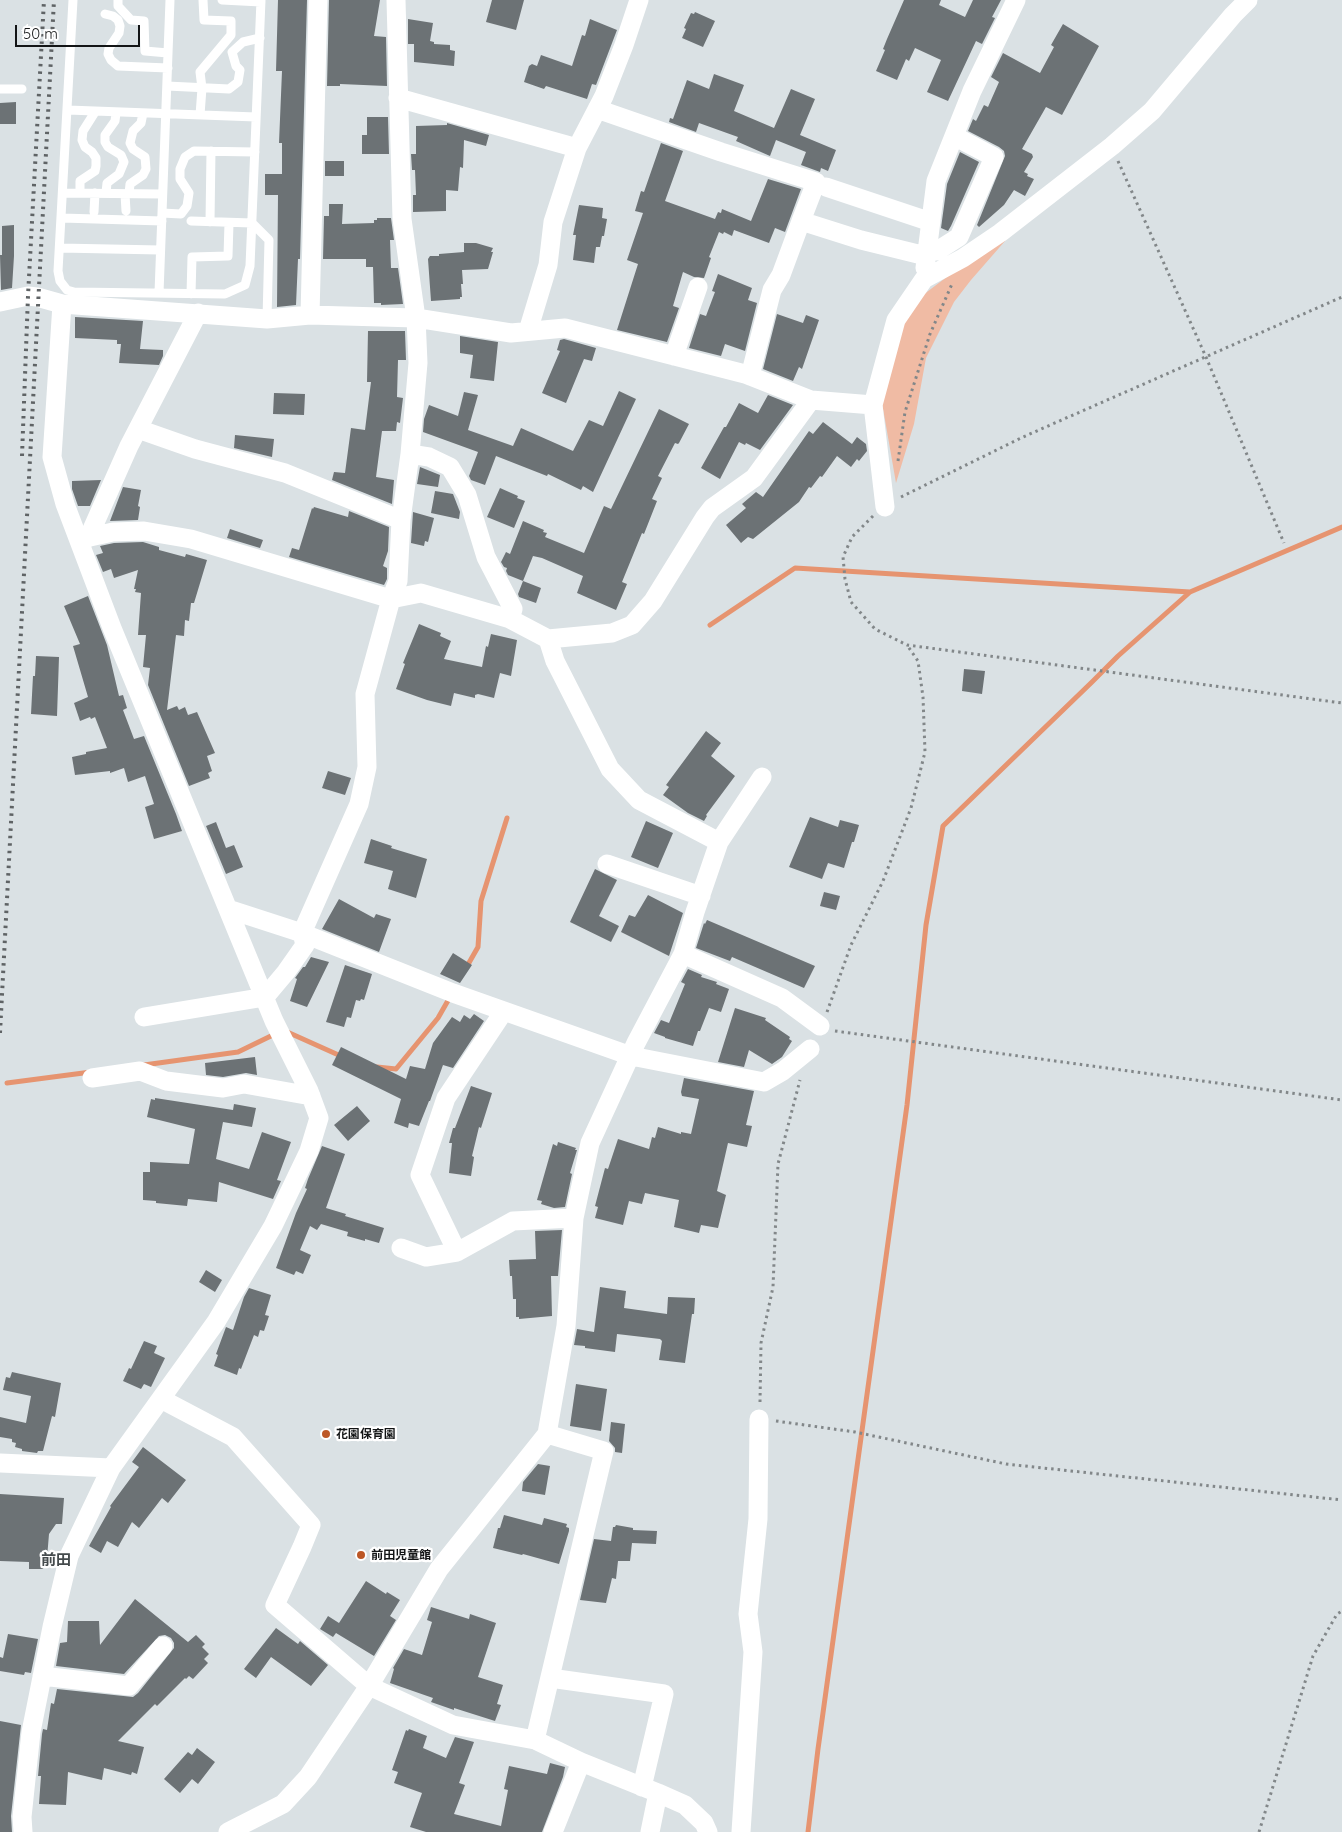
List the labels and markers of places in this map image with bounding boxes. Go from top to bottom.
place label: 花園保育園 [336,1427,396,1441]
marker: 花園保育園 [320,1428,332,1440]
place label: 前田児童館 [371,1548,431,1562]
marker: 前田児童館 [355,1549,367,1561]

